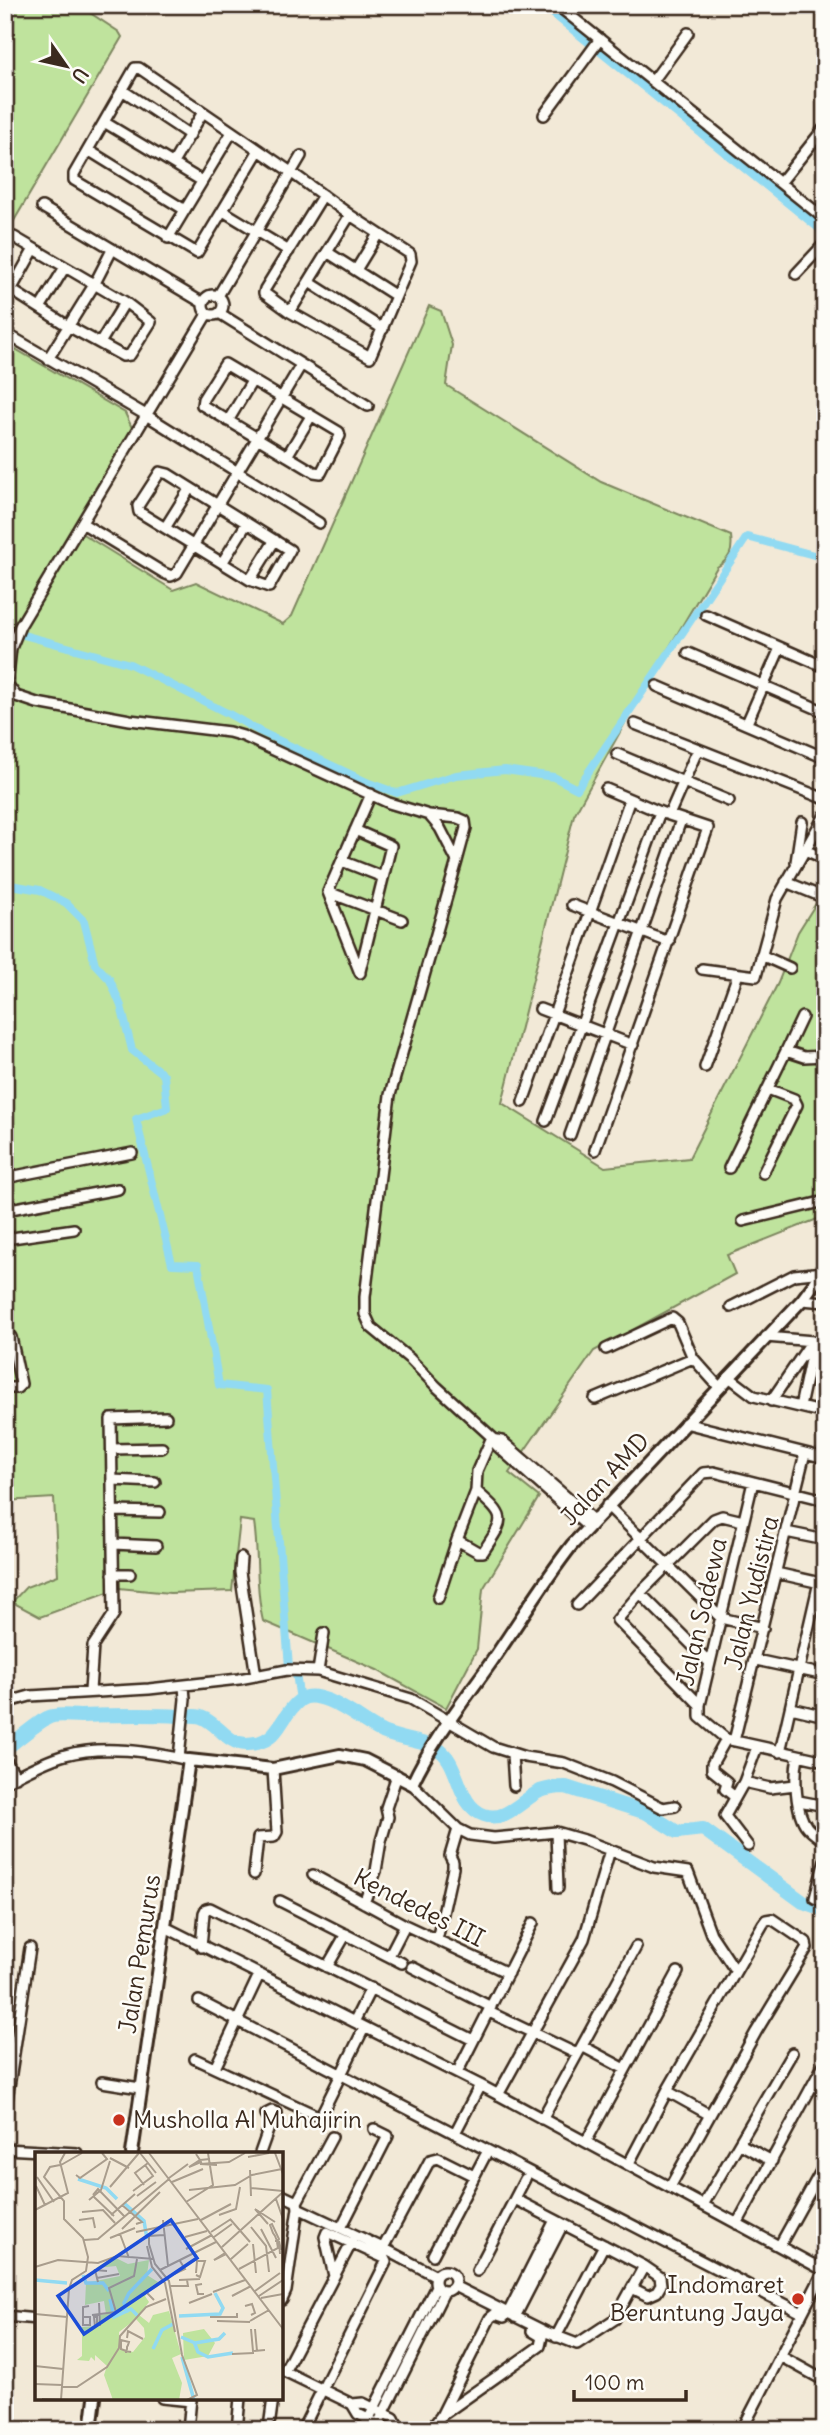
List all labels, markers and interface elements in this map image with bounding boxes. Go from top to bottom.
north arrow [32,32,102,102]
text: U [67,63,94,88]
street label: Jalan AMD [554,1426,655,1531]
street label: Jalan Yudistira [717,1513,785,1673]
street label: Jalan Sadewa [669,1535,733,1689]
street label: Kendedes III [349,1861,490,1953]
street label: Jalan Pemurus [112,1872,166,2036]
place label: Musholla Al Muhajirin [133,2104,362,2134]
marker: Musholla Al Muhajirin [111,2112,127,2128]
inset map [35,2152,284,2400]
place label: Indomaret Beruntung Jaya [610,2269,784,2327]
marker: Indomaret Beruntung Jaya [790,2291,806,2307]
scale bar [574,2358,686,2402]
text: 100 m [585,2369,644,2396]

